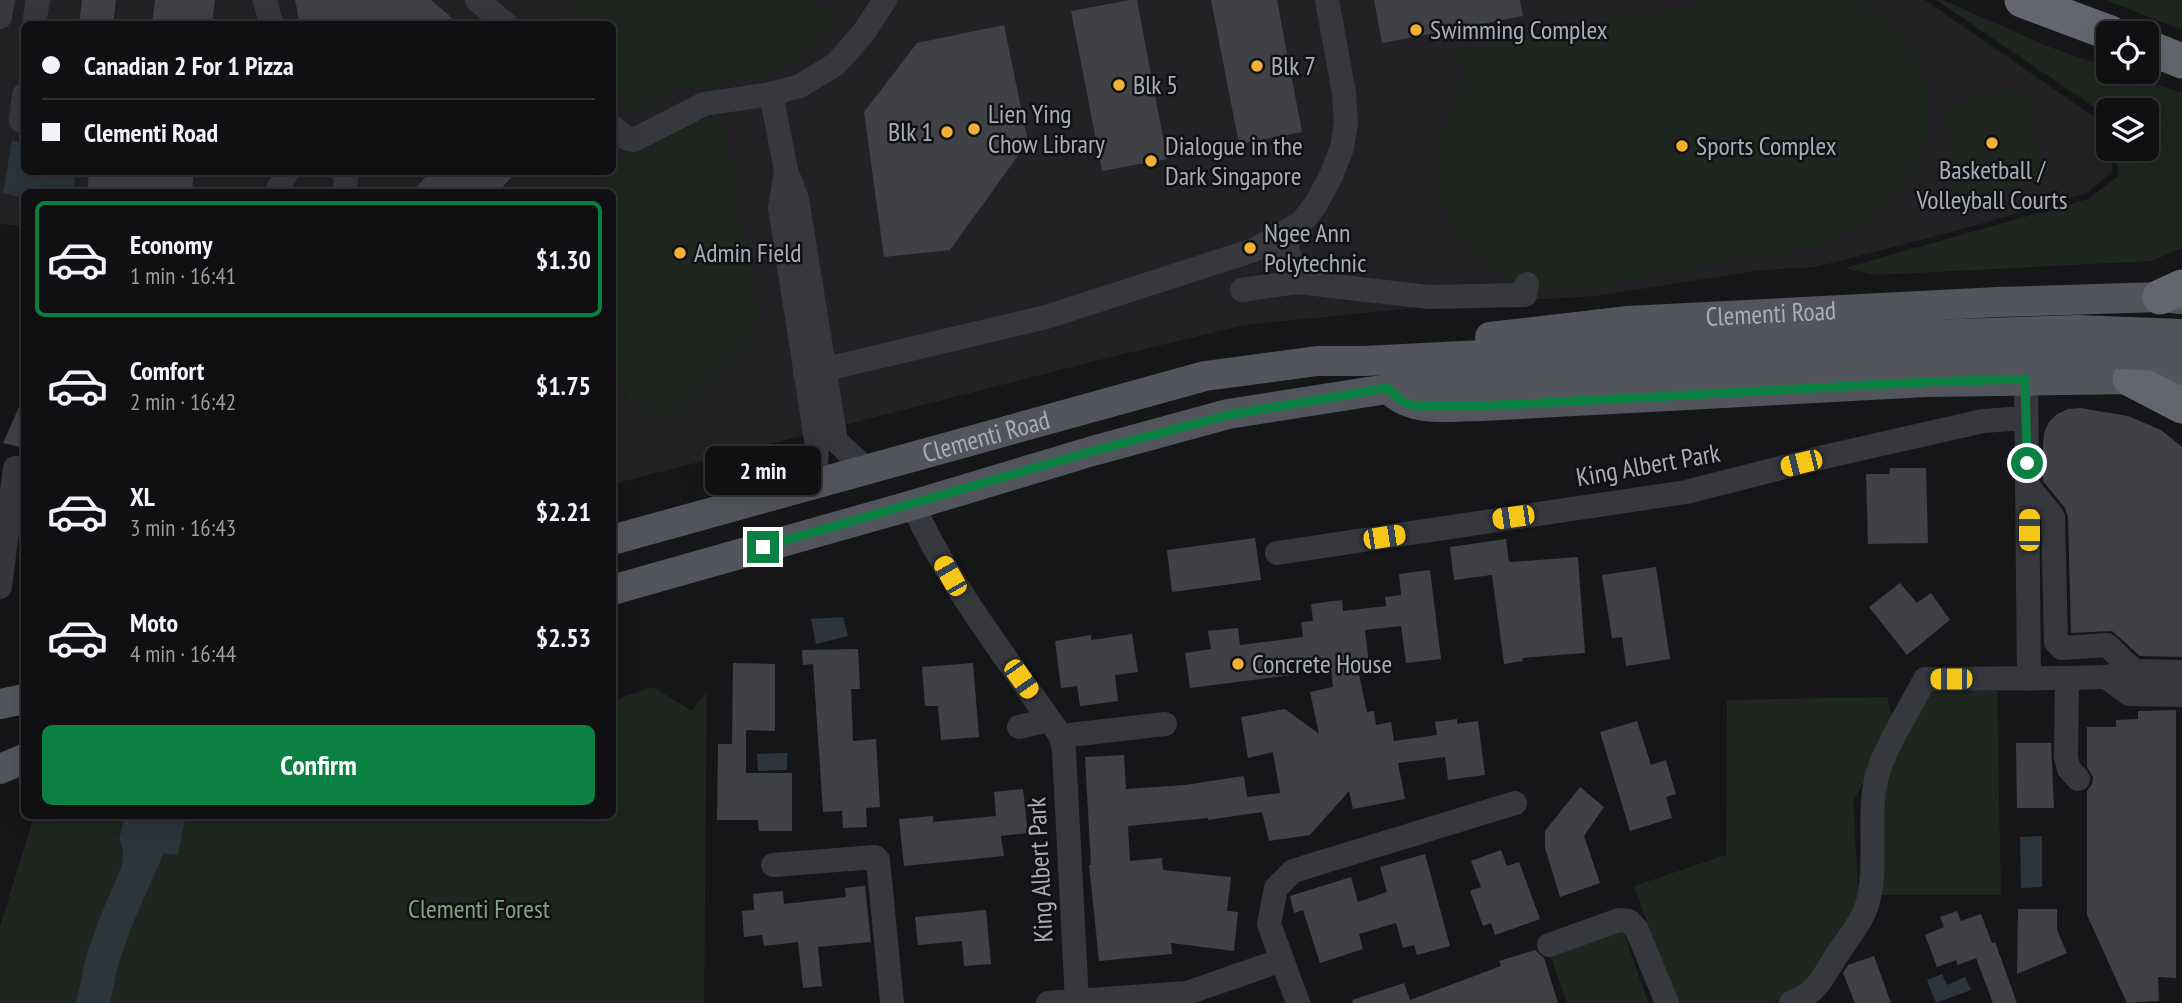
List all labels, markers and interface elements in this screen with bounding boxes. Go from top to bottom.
place label: Swimming Complex [1430,13,1608,46]
map controls [2096,21,2159,161]
button: locate [2096,21,2159,84]
marker: Swimming Complex [1408,22,1424,38]
text: Canadian 2 For 1 Pizza [84,49,294,82]
place label: Blk 7 [1271,49,1316,82]
marker: Blk 7 [1249,58,1265,74]
place label: Blk 5 [1133,68,1178,101]
marker: Blk 5 [1111,77,1127,93]
place label: Lien Ying Chow Library [988,97,1105,160]
button: layers [2096,98,2159,161]
place label: Blk 1 [888,115,933,148]
text: Clementi Road [84,116,218,149]
marker: Lien Ying Chow Library [966,121,982,137]
marker: Blk 1 [939,124,955,140]
place label: Dialogue in the Dark Singapore [1165,129,1303,192]
place label: Sports Complex [1696,129,1837,162]
marker: Basketball / Volleyball Courts [1984,135,2000,151]
marker: Sports Complex [1674,138,1690,154]
marker: Dialogue in the Dark Singapore [1143,153,1159,169]
place label: Basketball / Volleyball Courts [1916,153,2067,216]
place label: Ngee Ann Polytechnic [1264,216,1367,279]
icon: car [46,228,109,291]
text: Economy [130,228,212,261]
place label: Admin Field [694,236,801,269]
marker: Ngee Ann Polytechnic [1242,240,1258,256]
text: $1.30 [536,243,591,276]
marker: Admin Field [672,245,688,261]
text: 1 min · 16:41 [130,261,236,290]
street label: Clementi Road [1705,293,1837,333]
icon: car [46,354,109,417]
text: Comfort [130,354,204,387]
text: $1.75 [536,369,591,402]
text: 2 min · 16:42 [130,387,236,416]
street label: Clementi Road [919,403,1053,469]
street label: King Albert Park [1573,436,1722,493]
callout: 2 min [705,446,821,494]
route start [2011,447,2043,479]
car [1779,448,1824,478]
text: 2 min [740,456,786,485]
icon: car [46,480,109,543]
text: XL [130,480,155,513]
text: $2.21 [536,495,591,528]
car [1491,504,1536,530]
car [2019,509,2040,551]
text: 3 min · 16:43 [130,513,236,542]
car [1362,523,1407,551]
route end [747,531,779,563]
car [931,553,970,599]
icon: car [46,606,109,669]
text: Moto [130,606,178,639]
text: $2.53 [536,621,591,654]
text: 4 min · 16:44 [130,639,236,668]
place label: Concrete House [1252,647,1392,680]
car [1001,656,1042,702]
marker: Concrete House [1230,656,1246,672]
car [1931,669,1973,690]
button: Confirm [42,725,595,805]
street label: King Albert Park [1019,797,1060,943]
park label: Clementi Forest [408,892,550,925]

